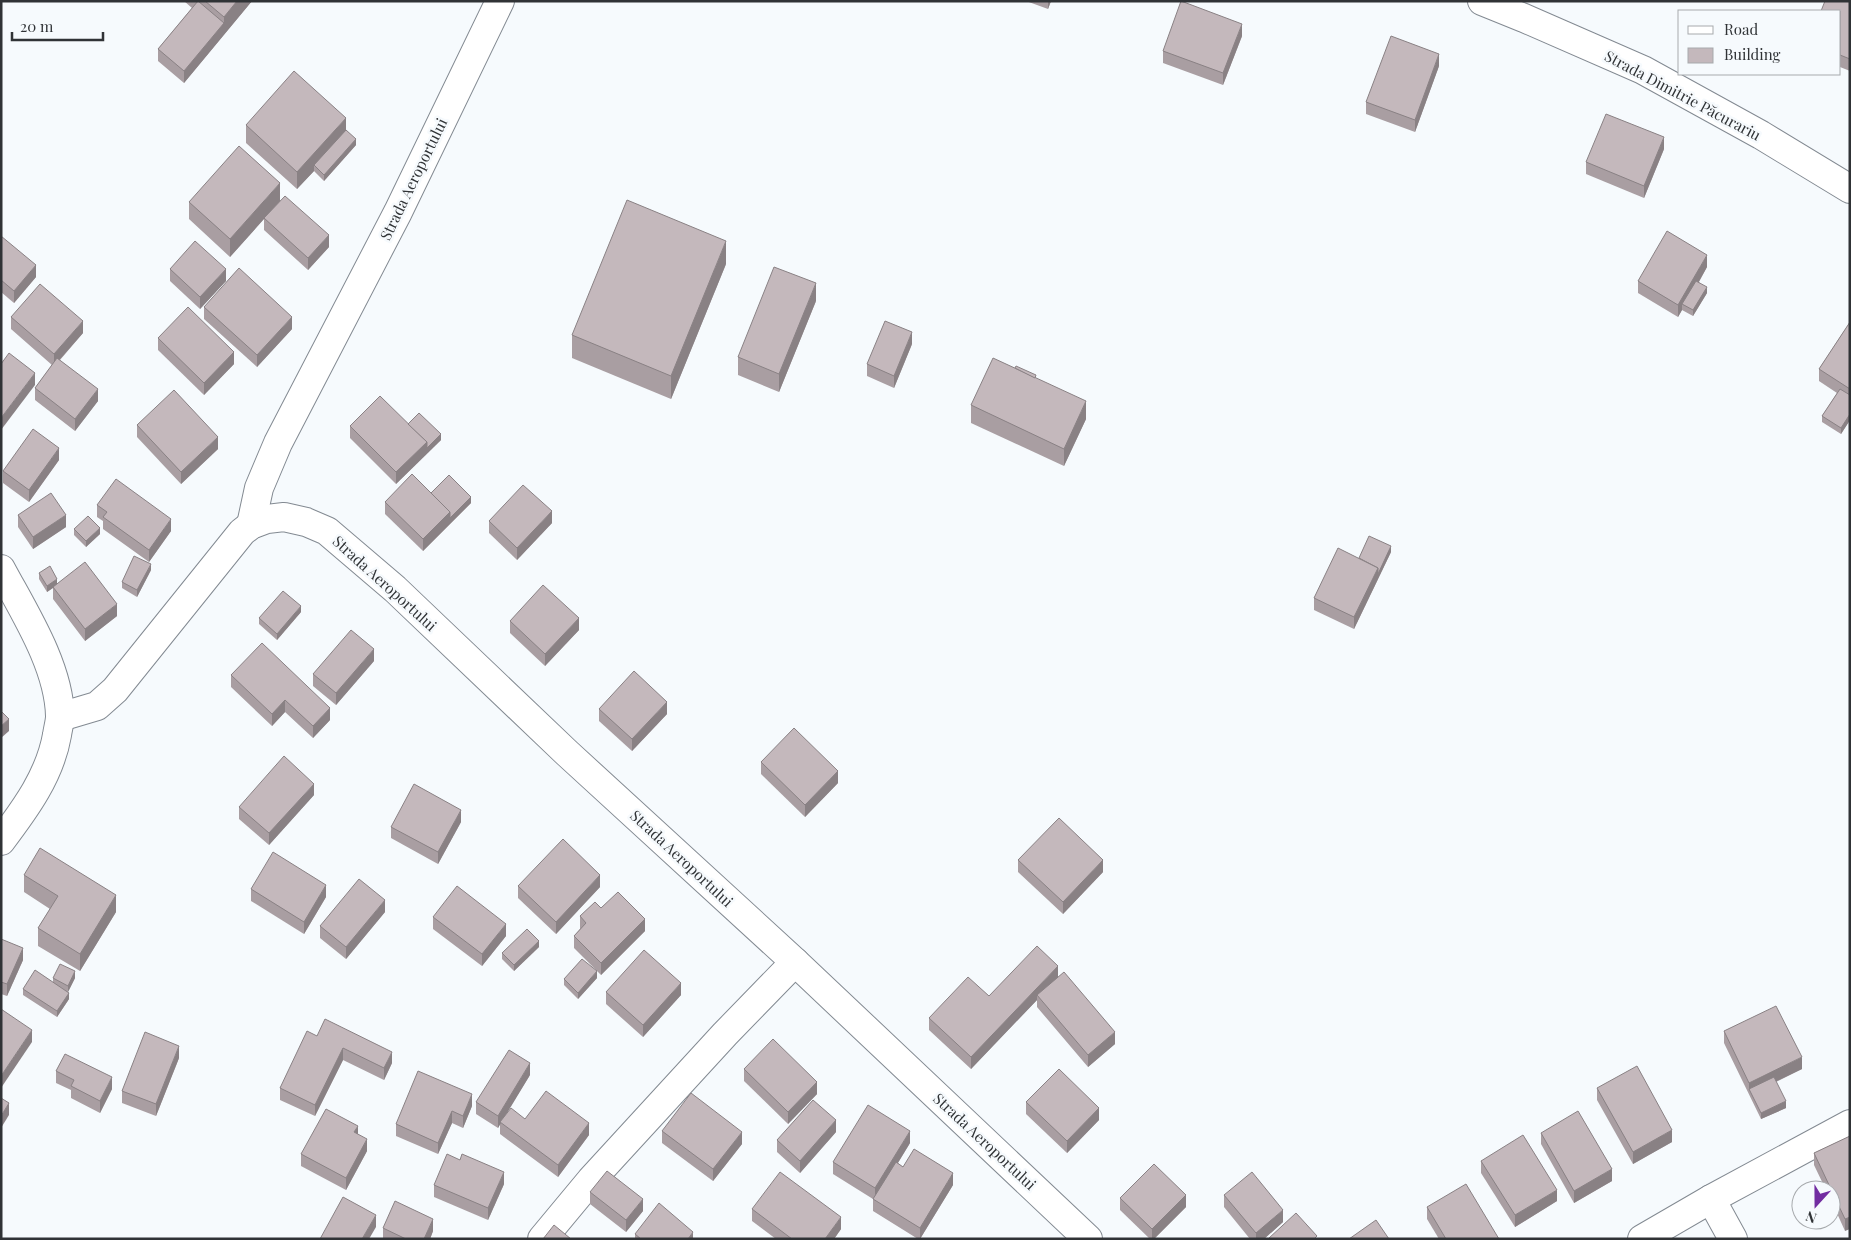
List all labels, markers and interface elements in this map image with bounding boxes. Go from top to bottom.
scale bar [12,10,104,42]
legend [1678,10,1841,75]
text: 20 m [20,16,54,36]
text: Road [1724,19,1758,39]
text: Building [1724,44,1781,64]
street label: Strada Dimitrie Păcurariu [1601,45,1765,145]
street label: Strada Aeroportului [375,114,452,243]
street label: Strada Aeroportului [329,531,442,635]
street label: Strada Aeroportului [626,805,738,911]
street label: Strada Aeroportului [929,1088,1041,1194]
north arrow [1791,1180,1841,1230]
text: N [1803,1207,1819,1228]

